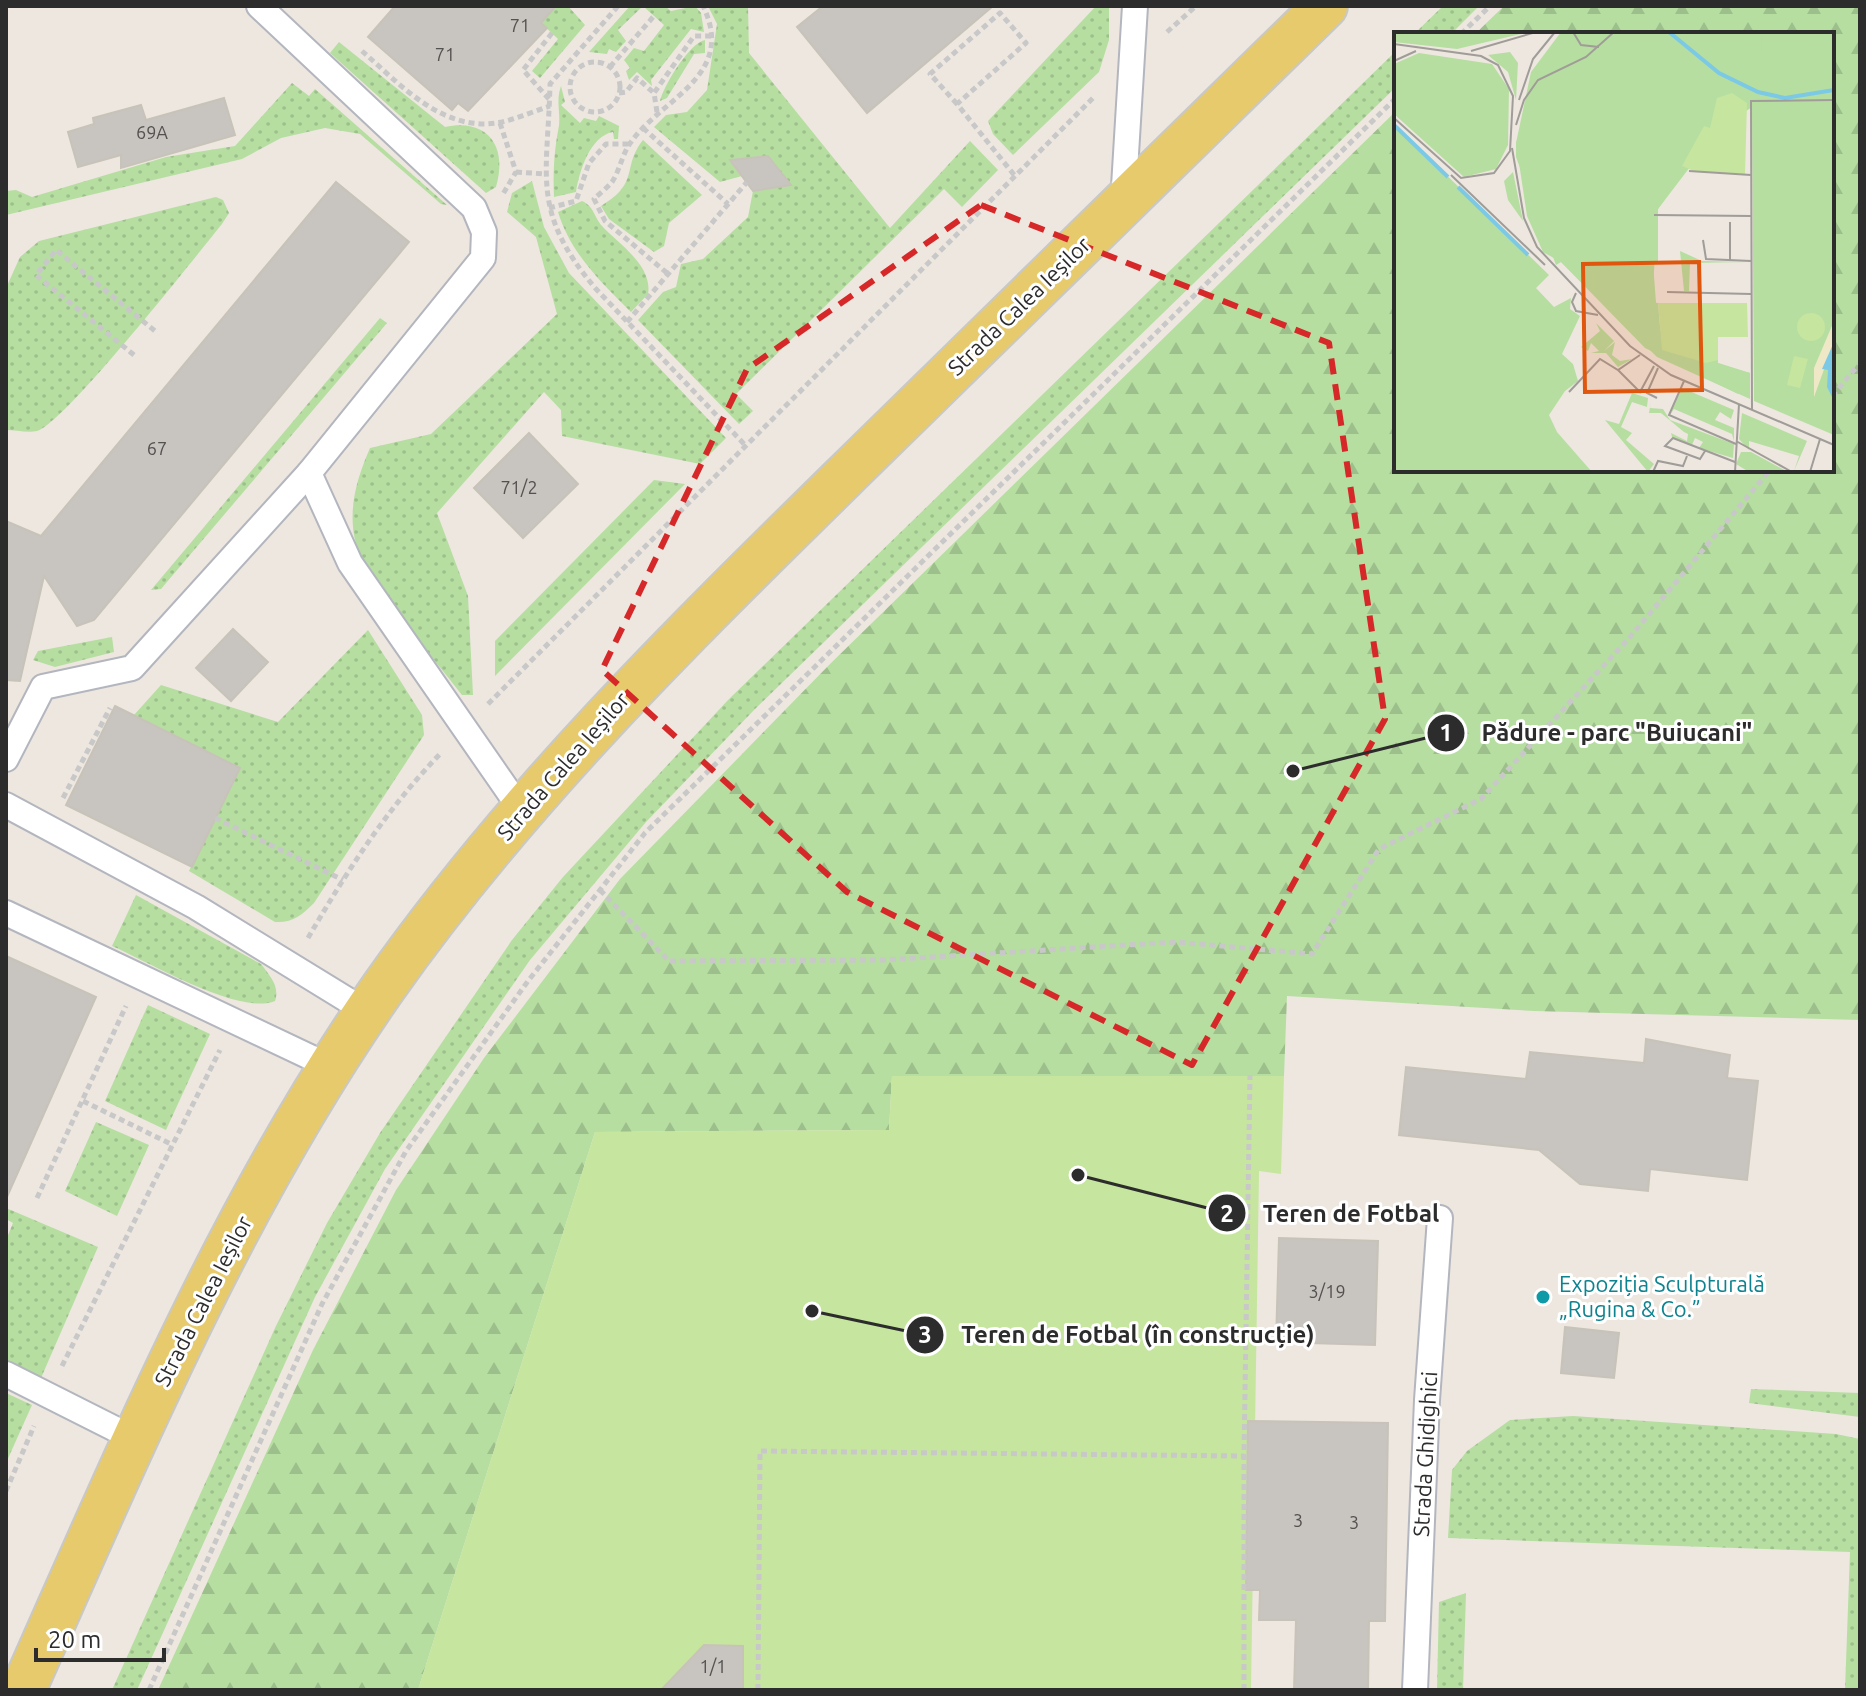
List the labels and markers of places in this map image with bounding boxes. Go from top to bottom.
callout: Pădure - parc "Buiucani" [1426,709,1768,757]
callout: Teren de Fotbal [1207,1189,1455,1237]
place label: Expoziția Sculpturală „Rugina & Co.” [1559,1271,1765,1321]
marker: Expoziția Sculpturală „Rugina & Co.” [1534,1288,1552,1306]
callout: Teren de Fotbal (în construcție) [905,1311,1331,1359]

